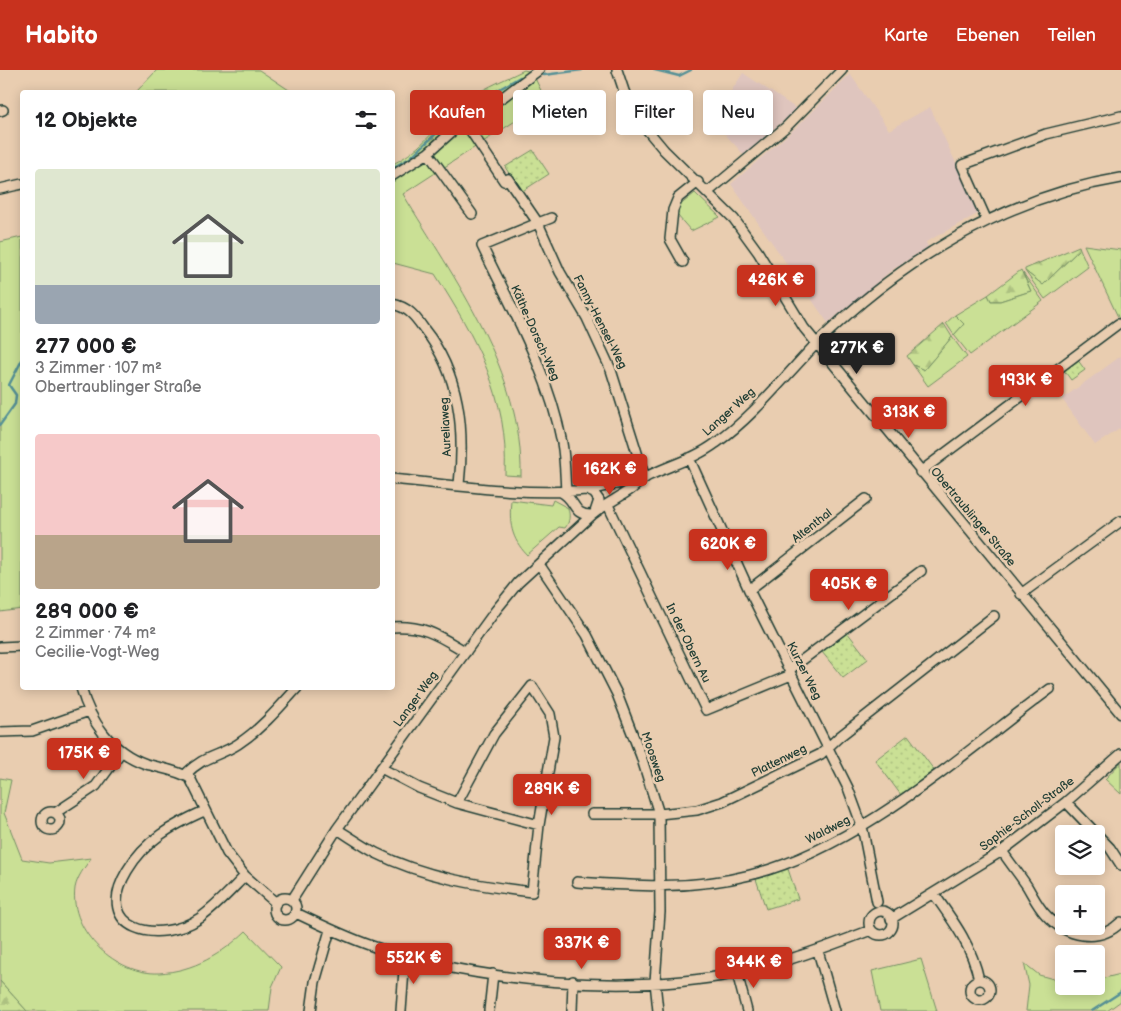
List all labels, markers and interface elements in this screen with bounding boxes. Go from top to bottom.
text: Habito [25,21,98,50]
text: Karte [884,25,928,46]
text: Ebenen [956,25,1019,46]
text: Teilen [1047,25,1096,46]
chip: Kaufen [410,90,503,135]
chip: Mieten [513,90,606,135]
chip: Filter [616,90,693,135]
chip: Neu [703,90,773,135]
icon: filters [352,106,380,134]
text: 12 Objekte [35,108,137,133]
icon: home [163,201,253,291]
pin: 426K € [735,264,817,307]
text: 426K € [748,271,804,290]
street label: Fanny-Hensel-Weg [570,272,630,372]
street label: Käthe-Dorsch-Weg [507,283,563,383]
pin: 277K € [816,332,898,375]
text: 277 000 € [35,334,137,359]
text: 277K € [830,339,884,358]
text: 3 Zimmer · 107 m² [35,359,162,378]
pin: 193K € [985,364,1067,407]
text: 193K € [1000,371,1052,390]
text: Obertraublinger Straße [35,378,201,397]
street label: Langer Weg [700,384,758,440]
pin: 313K € [868,396,950,439]
street label: Aureliaweg [437,397,455,457]
text: 313K € [883,403,935,422]
pin: 162K € [569,454,651,496]
text: 162K € [583,460,637,479]
street label: Obertraublinger Straße [927,464,1019,570]
icon: home [163,466,253,556]
street label: Altenthal [789,506,835,546]
pin: 620K € [687,528,769,571]
text: 620K € [700,535,756,554]
pin: 405K € [808,568,890,611]
text: 405K € [821,575,877,594]
text: 289 000 € [35,599,139,624]
street label: In der Obern Au [662,601,714,685]
text: 2 Zimmer · 74 m² [35,624,156,643]
street label: Kurzer Weg [783,640,825,702]
text: Cecilie-Vogt-Weg [35,643,160,662]
street label: Langer Weg [391,668,441,730]
street label: Moosweg [637,730,669,784]
pin: 175K € [43,738,125,780]
street label: Plattenweg [749,741,809,781]
text: 175K € [58,744,110,763]
pin: 289K € [511,774,593,816]
street label: Sophie-Scholl-Straße [977,774,1077,854]
text: 289K € [524,780,580,799]
street label: Waldweg [803,812,853,848]
map controls [1055,825,1105,995]
button: layers [1055,825,1105,875]
button: + [1055,885,1105,935]
pin: 337K € [541,928,623,970]
text: 337K € [555,934,609,953]
pin: 552K € [373,942,455,985]
button: − [1055,945,1105,995]
pin: 344K € [713,946,795,989]
text: 552K € [386,949,442,968]
text: 344K € [726,953,782,972]

